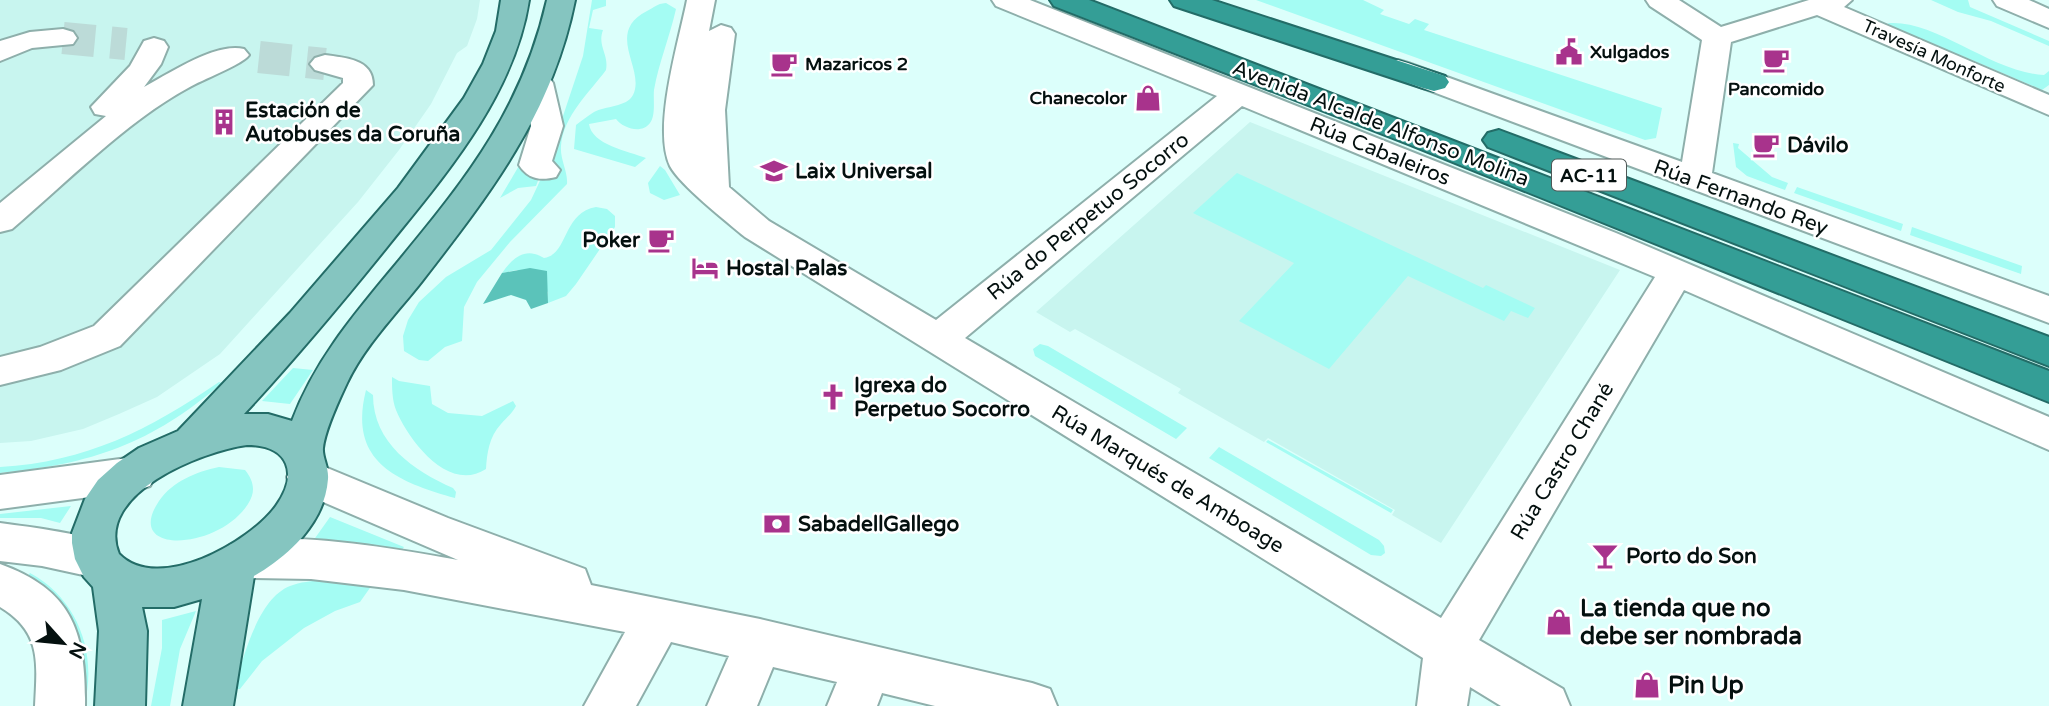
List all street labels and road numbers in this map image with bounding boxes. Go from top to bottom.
street label: Travesía Monforte [1859,15,2009,97]
street label: Avenida Alcalde Alfonso Molina [1229,55,1533,192]
street label: Rúa Cabaleiros [1306,112,1454,191]
street label: Rúa do Perpetuo Socorro [982,127,1194,306]
street label: Rúa Fernando Rey [1650,154,1831,241]
road number: AC-11 [1552,160,1626,190]
street label: Rúa Castro Chané [1506,378,1619,545]
street label: Rúa Marqués de Amboage [1047,400,1289,559]

